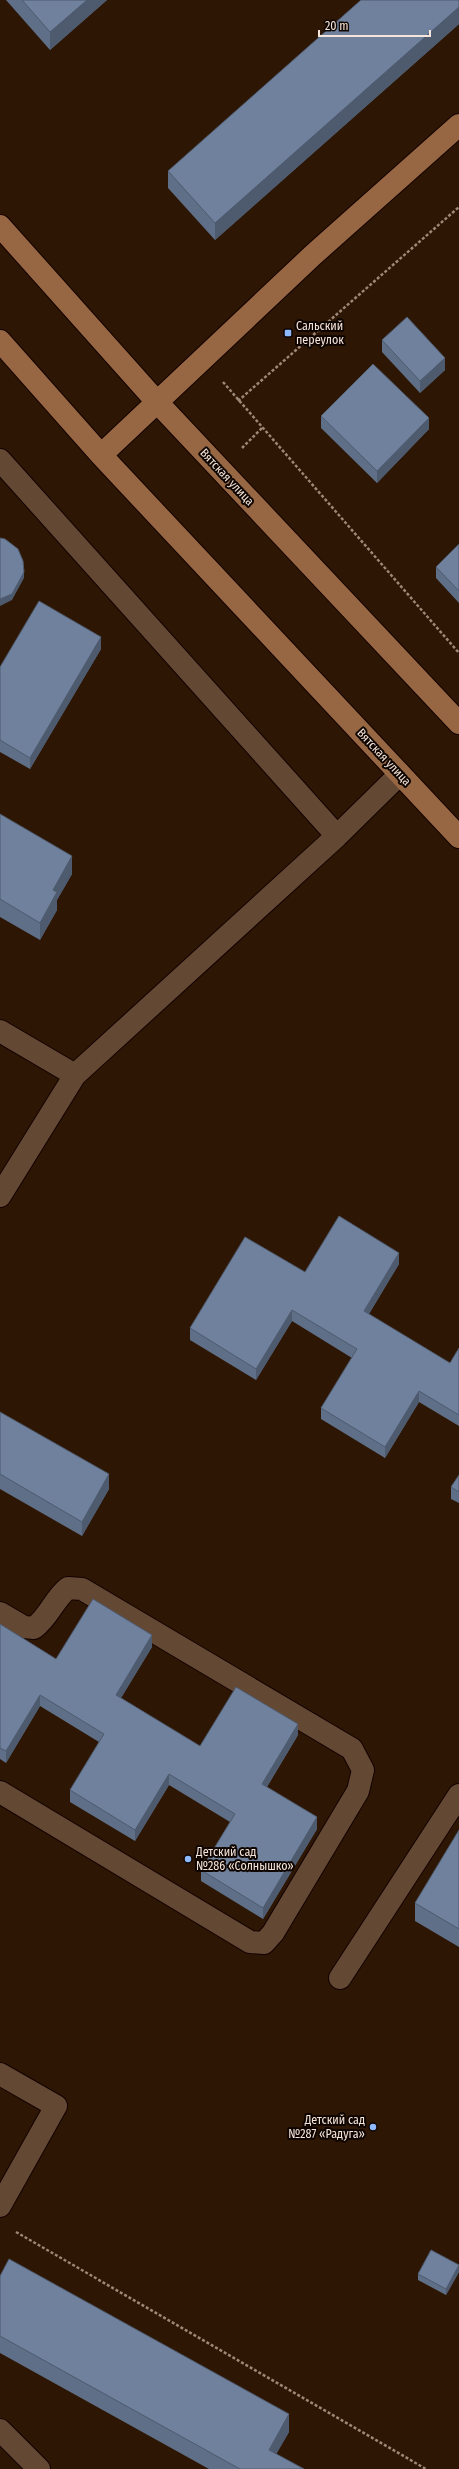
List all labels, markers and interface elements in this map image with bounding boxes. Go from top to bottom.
scale bar [319,12,430,38]
text: 20 m [325,19,349,33]
place label: Сальский переулок [296,319,344,347]
marker: Сальский переулок [283,328,293,338]
street label: Вятская улица [197,446,257,508]
street label: Вятская улица [354,726,414,788]
place label: Детский сад №286 «Солнышко» [195,1845,294,1873]
marker: Детский сад №286 «Солнышко» [183,1854,193,1864]
place label: Детский сад №287 «Радуга» [288,2113,365,2141]
marker: Детский сад №287 «Радуга» [368,2122,378,2132]

